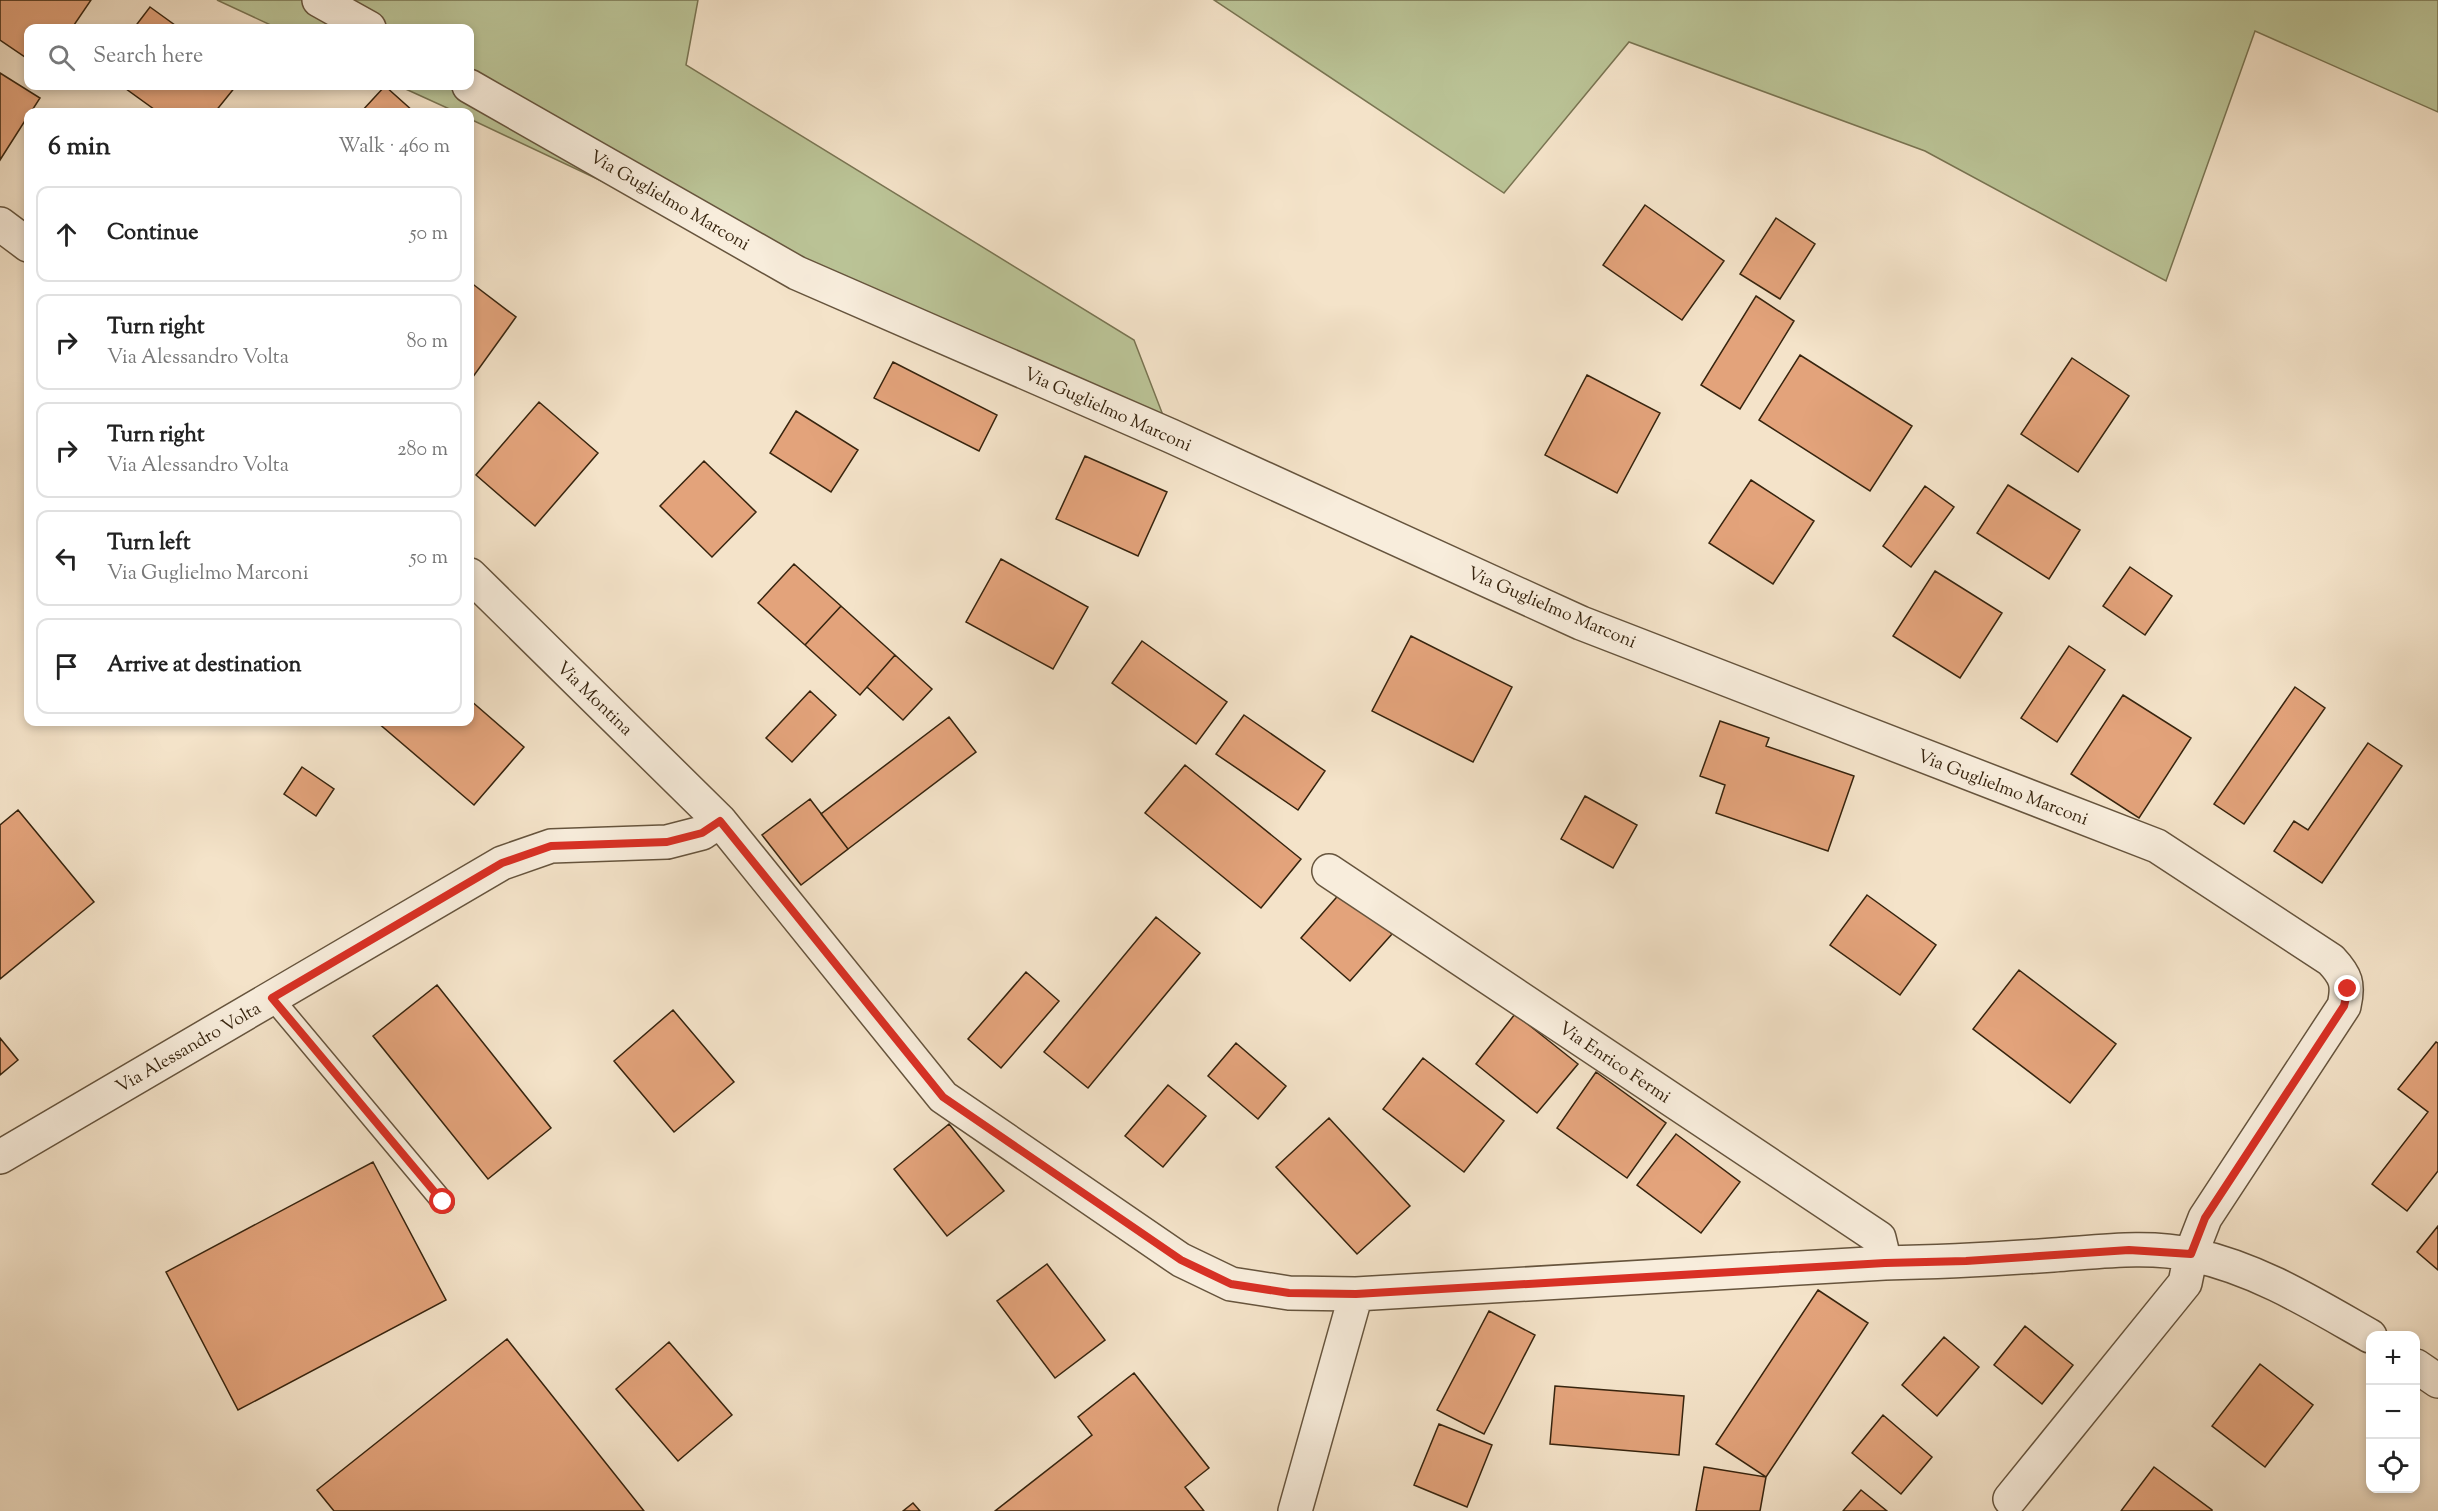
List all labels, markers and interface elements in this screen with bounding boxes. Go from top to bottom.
search box [24,24,474,90]
icon: search [45,41,78,74]
text: Search here [93,41,203,73]
text: 6 min [48,129,111,166]
text: Walk · 460 m [338,133,450,162]
street label: Via Guglielmo Marconi [584,145,754,258]
icon: ahead [50,218,83,251]
text: Continue [107,218,198,250]
text: 50 m [410,220,448,249]
text: Turn right [107,312,204,344]
icon: right [50,326,83,359]
text: 80 m [407,328,448,357]
text: Via Alessandro Volta [107,344,289,373]
street label: Via Guglielmo Marconi [1019,362,1195,460]
text: Turn right [107,420,204,452]
icon: right [50,434,83,467]
text: 280 m [397,436,448,465]
text: Via Alessandro Volta [107,452,289,481]
text: Turn left [107,528,190,560]
icon: left [50,542,83,575]
text: 50 m [410,544,448,573]
text: Via Guglielmo Marconi [107,560,309,589]
street label: Via Guglielmo Marconi [1463,561,1640,656]
icon: arrive [50,650,83,683]
text: Arrive at destination [107,650,302,682]
street label: Via Montina [550,656,638,743]
street label: Via Guglielmo Marconi [1913,744,2092,834]
route end [2334,975,2360,1001]
street label: Via Alessandro Volta [112,997,266,1101]
street label: Via Enrico Fermi [1553,1016,1675,1111]
route start [429,1188,455,1214]
map controls [2366,1331,2420,1493]
button: + [2366,1331,2420,1385]
button: − [2366,1385,2420,1439]
button: locate [2366,1439,2420,1493]

